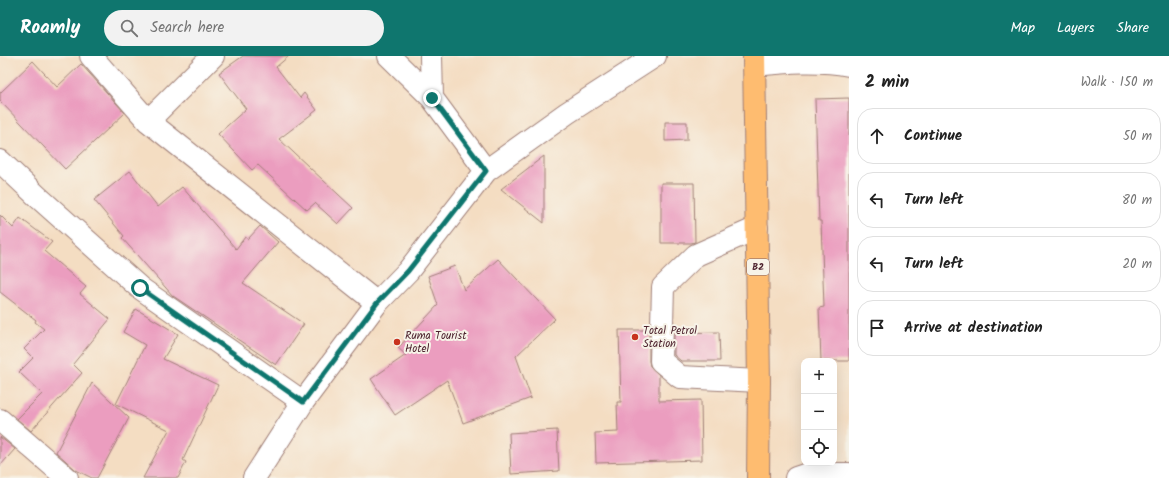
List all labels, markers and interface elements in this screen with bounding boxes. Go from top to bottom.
search box [104,10,384,46]
text: Roamly [20,13,80,43]
text: Search here [150,16,224,40]
icon: search [118,17,140,39]
text: Map [1011,17,1035,39]
text: Layers [1057,17,1095,39]
text: Share [1117,17,1149,39]
text: 2 min [865,69,909,96]
text: Walk · 150 m [1081,72,1153,93]
route end [423,89,441,107]
text: Continue [904,124,962,148]
icon: ahead [866,125,888,147]
text: 50 m [1123,126,1152,147]
text: Turn left [904,188,964,212]
icon: left [866,189,888,211]
text: 80 m [1122,190,1152,211]
text: Turn left [904,252,964,276]
icon: left [866,253,888,275]
text: 20 m [1122,254,1152,275]
road number: B2 [747,259,769,275]
route start [131,279,149,297]
text: Arrive at destination [904,316,1043,340]
icon: arrive [866,317,888,339]
place label: Total Petrol Station [643,322,697,353]
place label: Ruma Tourist Hotel [405,327,467,358]
marker: Total Petrol Station [630,332,640,342]
marker: Ruma Tourist Hotel [392,337,402,347]
map controls [801,358,837,466]
button: + [801,358,837,394]
button: − [801,394,837,430]
button: locate [801,430,837,466]

